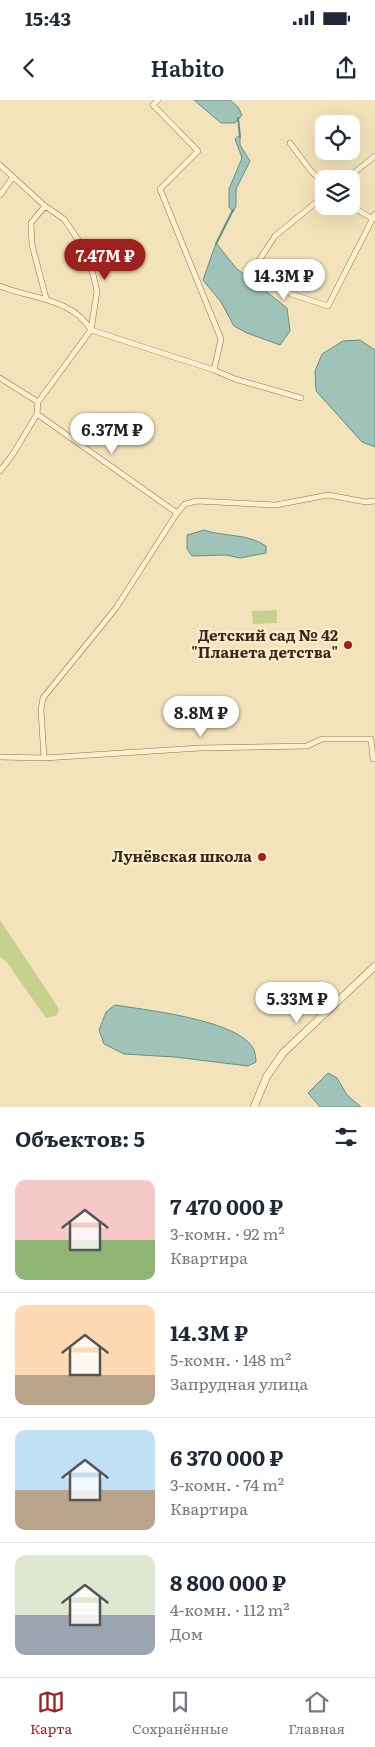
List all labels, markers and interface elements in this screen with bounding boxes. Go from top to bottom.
text: 15:43 [25,4,71,32]
text: Habito [151,51,224,84]
icon: back [15,54,43,82]
icon: share [332,54,360,82]
map controls [315,115,360,215]
button: locate [315,115,360,160]
button: layers [315,170,360,215]
pin: 7.47M ₽ [59,238,151,281]
text: 7.47M ₽ [75,243,135,267]
pin: 14.3M ₽ [238,258,330,301]
text: 14.3M ₽ [254,263,314,287]
pin: 6.37M ₽ [66,412,158,455]
text: 6.37M ₽ [81,417,143,441]
place label: Детский сад № 42 "Планета детства" [191,623,338,663]
marker: Детский сад № 42 "Планета детства" [342,639,354,651]
pin: 8.8M ₽ [160,696,242,738]
text: 8.8M ₽ [174,700,228,724]
place label: Лунёвская школа [112,844,252,867]
marker: Лунёвская школа [256,851,268,863]
pin: 5.33M ₽ [251,982,343,1024]
text: 5.33M ₽ [266,986,328,1010]
text: Объектов: 5 [15,1122,145,1153]
icon: filters [332,1123,360,1151]
text: 7 470 000 ₽ [170,1190,283,1221]
icon: home [55,1200,115,1260]
text: 3-комн. · 92 m² [170,1221,285,1245]
text: Квартира [170,1245,248,1269]
text: 14.3M ₽ [170,1316,248,1347]
icon: home [55,1325,115,1385]
text: 5-комн. · 148 m² [170,1347,291,1371]
text: Запрудная улица [170,1371,308,1395]
text: 6 370 000 ₽ [170,1441,283,1472]
icon: home [55,1450,115,1510]
text: 3-комн. · 74 m² [170,1472,284,1496]
text: Квартира [170,1496,248,1520]
text: 8 800 000 ₽ [170,1566,286,1597]
icon: home [55,1575,115,1635]
text: 4-комн. · 112 m² [170,1597,290,1621]
text: Дом [170,1621,203,1645]
tab: Карта [30,1688,72,1738]
tab: Сохранённые [132,1688,228,1738]
tab: Главная [288,1688,345,1738]

